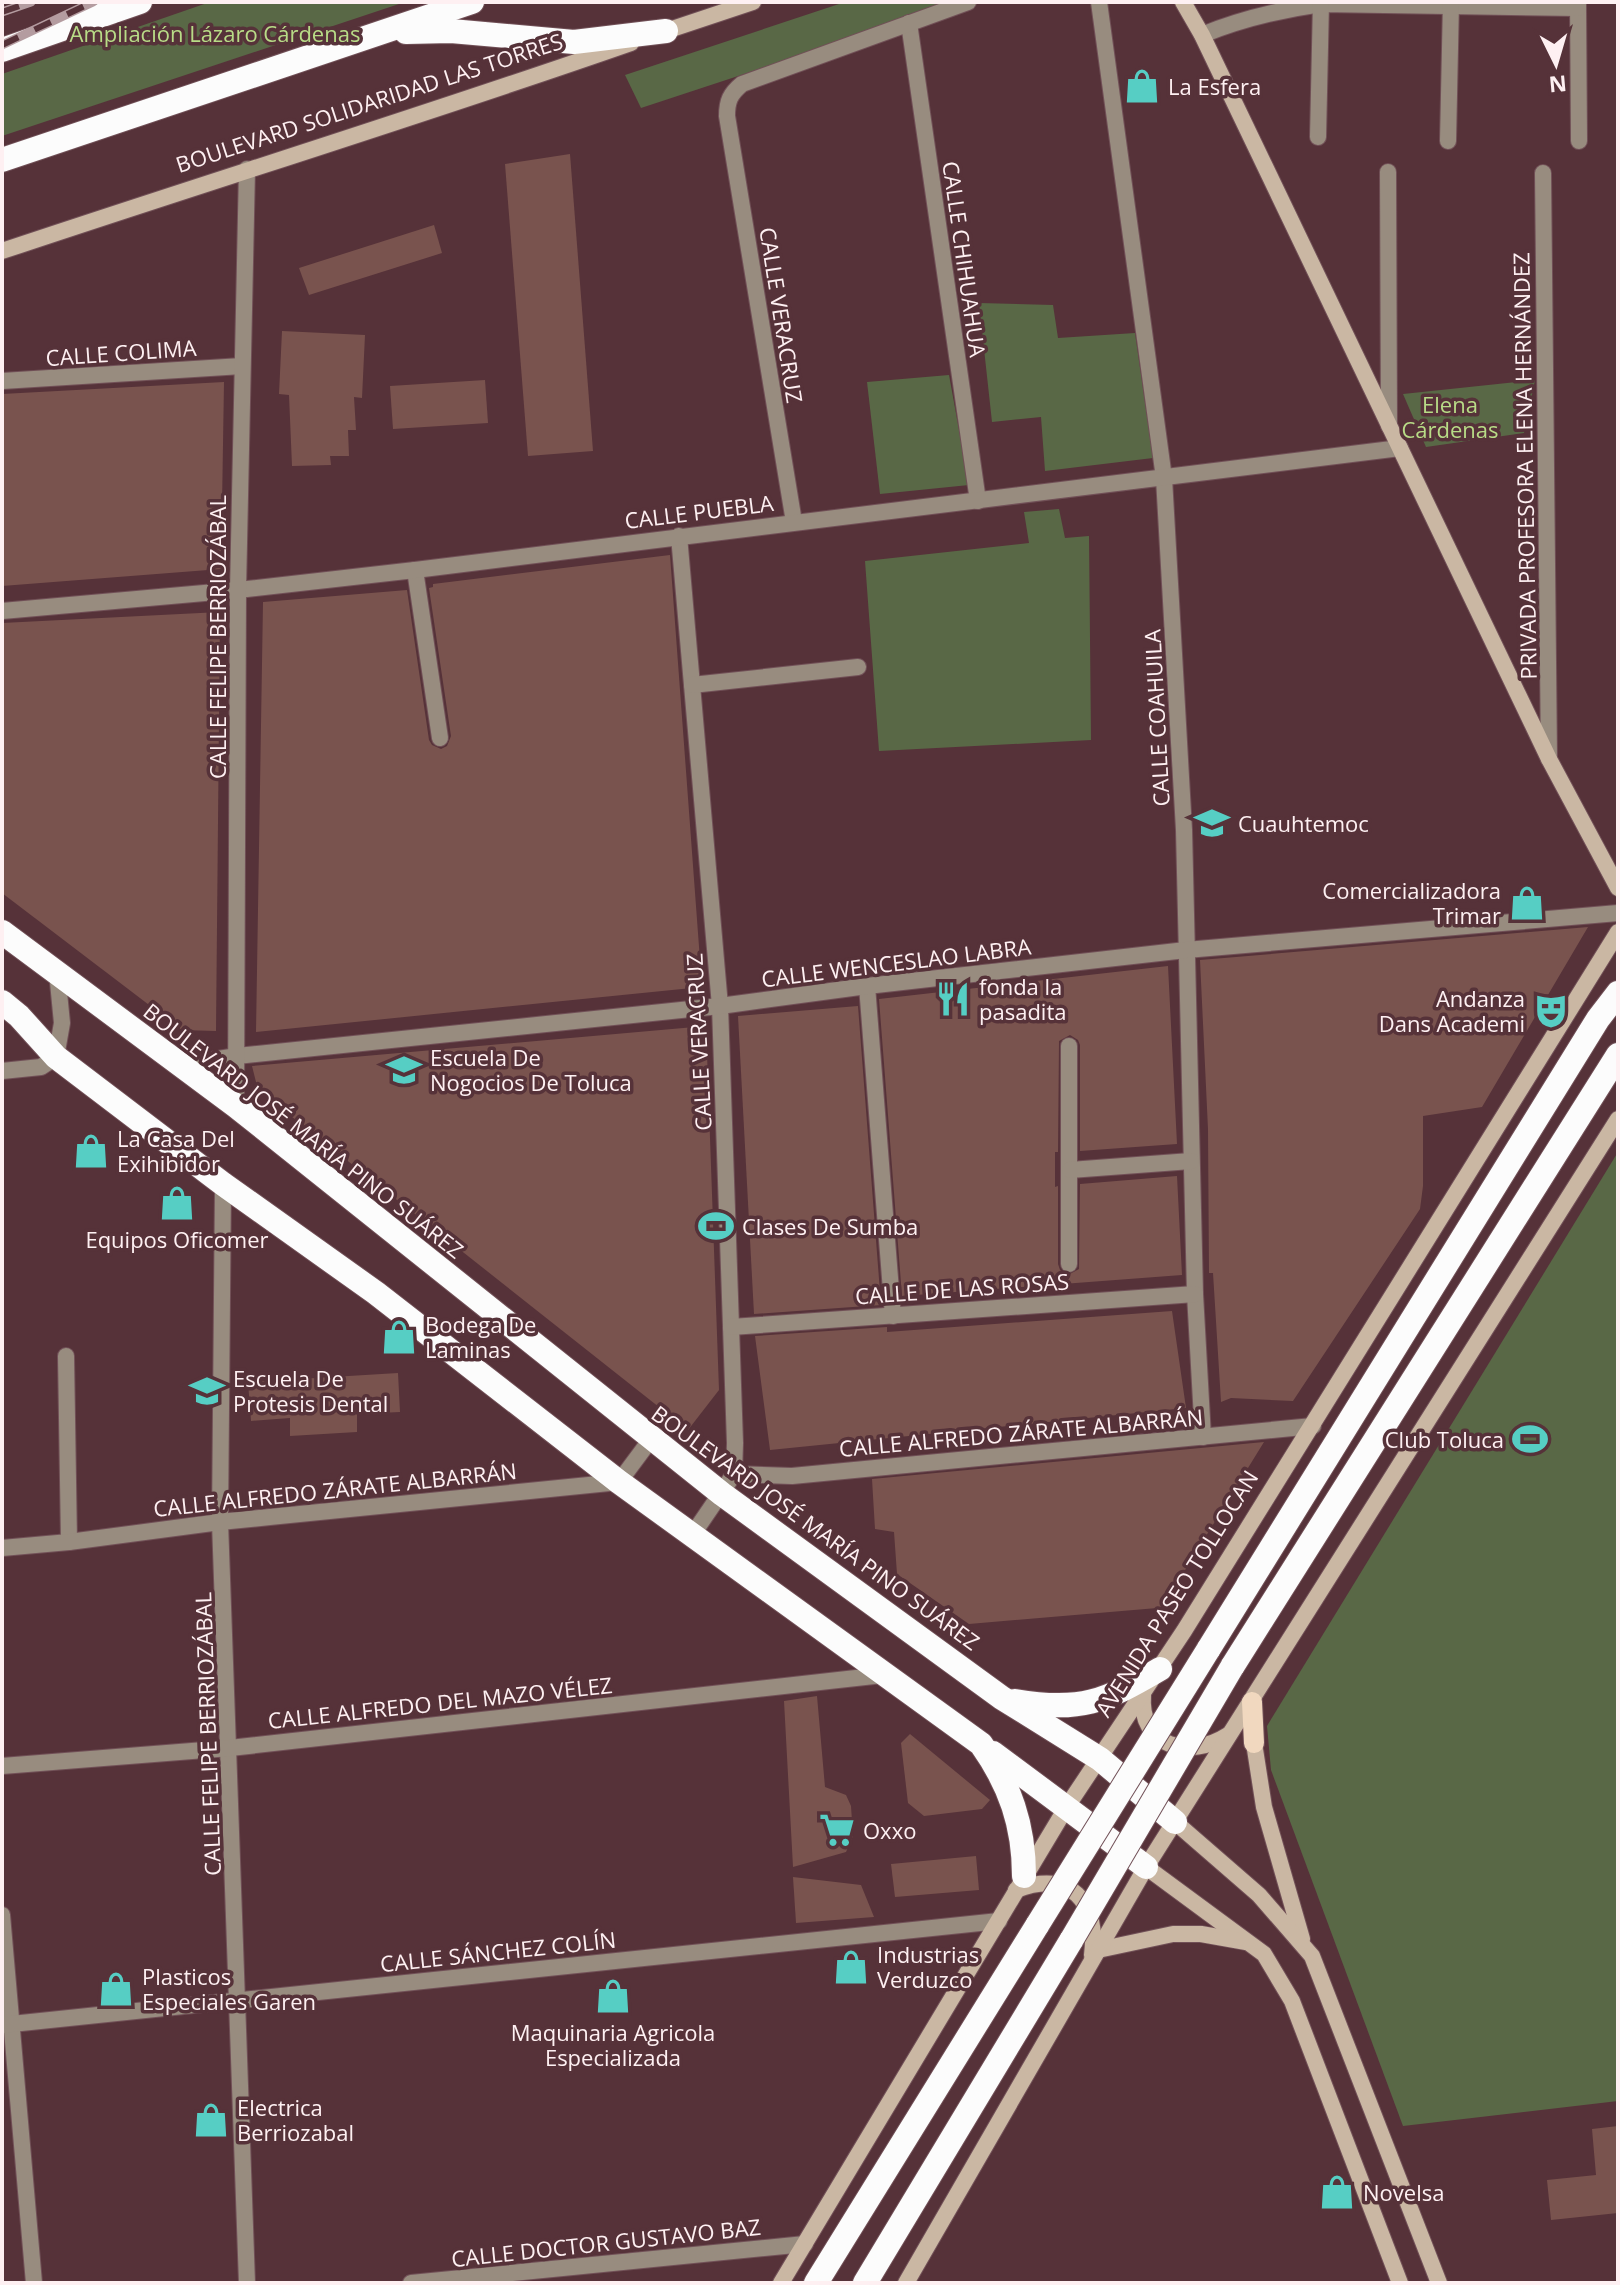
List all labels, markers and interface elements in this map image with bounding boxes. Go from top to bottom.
park label: Ampliación Lázaro Cárdenas [70,18,360,48]
north arrow [1516,24,1596,104]
street label: BOULEVARD SOLIDARIDAD LAS TORRES [172,25,566,179]
shop icon: La Esfera [1123,67,1161,105]
text: N [1548,69,1568,101]
place label: La Esfera [1168,71,1261,101]
street label: CALLE CHIHUAHUA [936,159,994,359]
street label: CALLE VERACRUZ [753,225,811,405]
street label: PRIVADA PROFESORA ELENA HERNÁNDEZ [1505,252,1543,680]
street label: CALLE COLIMA [45,332,197,372]
park label: Elena Cárdenas [1401,389,1499,444]
street label: CALLE PUEBLA [623,487,775,535]
street label: CALLE FELIPE BERRIOZÁBAL [202,495,232,779]
street label: CALLE COAHUILA [1136,629,1176,807]
school or university icon: Cuauhtemoc [1193,804,1231,842]
place label: Cuauhtemoc [1238,808,1369,838]
place label: Comercializadora Trimar [1322,875,1501,930]
shop icon: Comercializadora Trimar [1508,884,1546,922]
street label: CALLE WENCESLAO LABRA [760,931,1033,993]
street label: CALLE VERACRUZ [678,953,718,1131]
place label: fonda la pasadita [979,971,1066,1026]
restaurant icon: fonda la pasadita [934,980,972,1018]
place label: Andanza Dans Academi [1379,983,1525,1038]
theatre icon: Andanza Dans Academi [1532,992,1570,1030]
street label: BOULEVARD JOSÉ MARÍA PINO SUÁREZ [138,995,470,1265]
place label: Escuela De Nogocios De Toluca [430,1042,632,1097]
school or university icon: Escuela De Nogocios De Toluca [385,1051,423,1089]
place label: La Casa Del Exihibidor [117,1123,235,1178]
shop icon: La Casa Del Exihibidor [72,1132,110,1170]
shop icon: Equipos Oficomer [158,1184,196,1222]
sports icon: Clases De Sumba [697,1207,735,1245]
place label: Clases De Sumba [742,1211,918,1241]
place label: Equipos Oficomer [85,1224,269,1254]
street label: CALLE DE LAS ROSAS [854,1266,1070,1310]
place label: Bodega De Laminas [425,1309,536,1364]
shop icon: Bodega De Laminas [380,1318,418,1356]
place label: Escuela De Protesis Dental [233,1363,388,1418]
school or university icon: Escuela De Protesis Dental [188,1372,226,1410]
street label: BOULEVARD JOSÉ MARÍA PINO SUÁREZ [646,1398,986,1656]
street label: CALLE ALFREDO ZÁRATE ALBARRÁN [838,1401,1204,1463]
sports icon: Club Toluca [1511,1420,1549,1458]
place label: Club Toluca [1385,1424,1504,1454]
street label: CALLE ALFREDO ZÁRATE ALBARRÁN [152,1455,518,1523]
street label: AVENIDA PASEO TOLLOCAN [1088,1464,1264,1722]
street label: CALLE FELIPE BERRIOZÁBAL [187,1592,227,1876]
street label: CALLE ALFREDO DEL MAZO VÉLEZ [266,1669,614,1735]
supermarket icon: Oxxo [818,1811,856,1849]
place label: Oxxo [863,1815,916,1845]
street label: CALLE SÁNCHEZ COLÍN [379,1924,617,1978]
place label: Industrias Verduzco [877,1939,979,1994]
shop icon: Industrias Verduzco [832,1948,870,1986]
place label: Plasticos Especiales Garen [142,1961,316,2016]
shop icon: Plasticos Especiales Garen [97,1970,135,2008]
shop icon: Maquinaria Agricola Especializada [594,1977,632,2015]
place label: Maquinaria Agricola Especializada [511,2017,715,2072]
place label: Electrica Berriozabal [237,2092,354,2147]
shop icon: Electrica Berriozabal [192,2101,230,2139]
shop icon: Novelsa [1318,2173,1356,2211]
place label: Novelsa [1363,2177,1444,2207]
street label: CALLE DOCTOR GUSTAVO BAZ [450,2211,762,2273]

